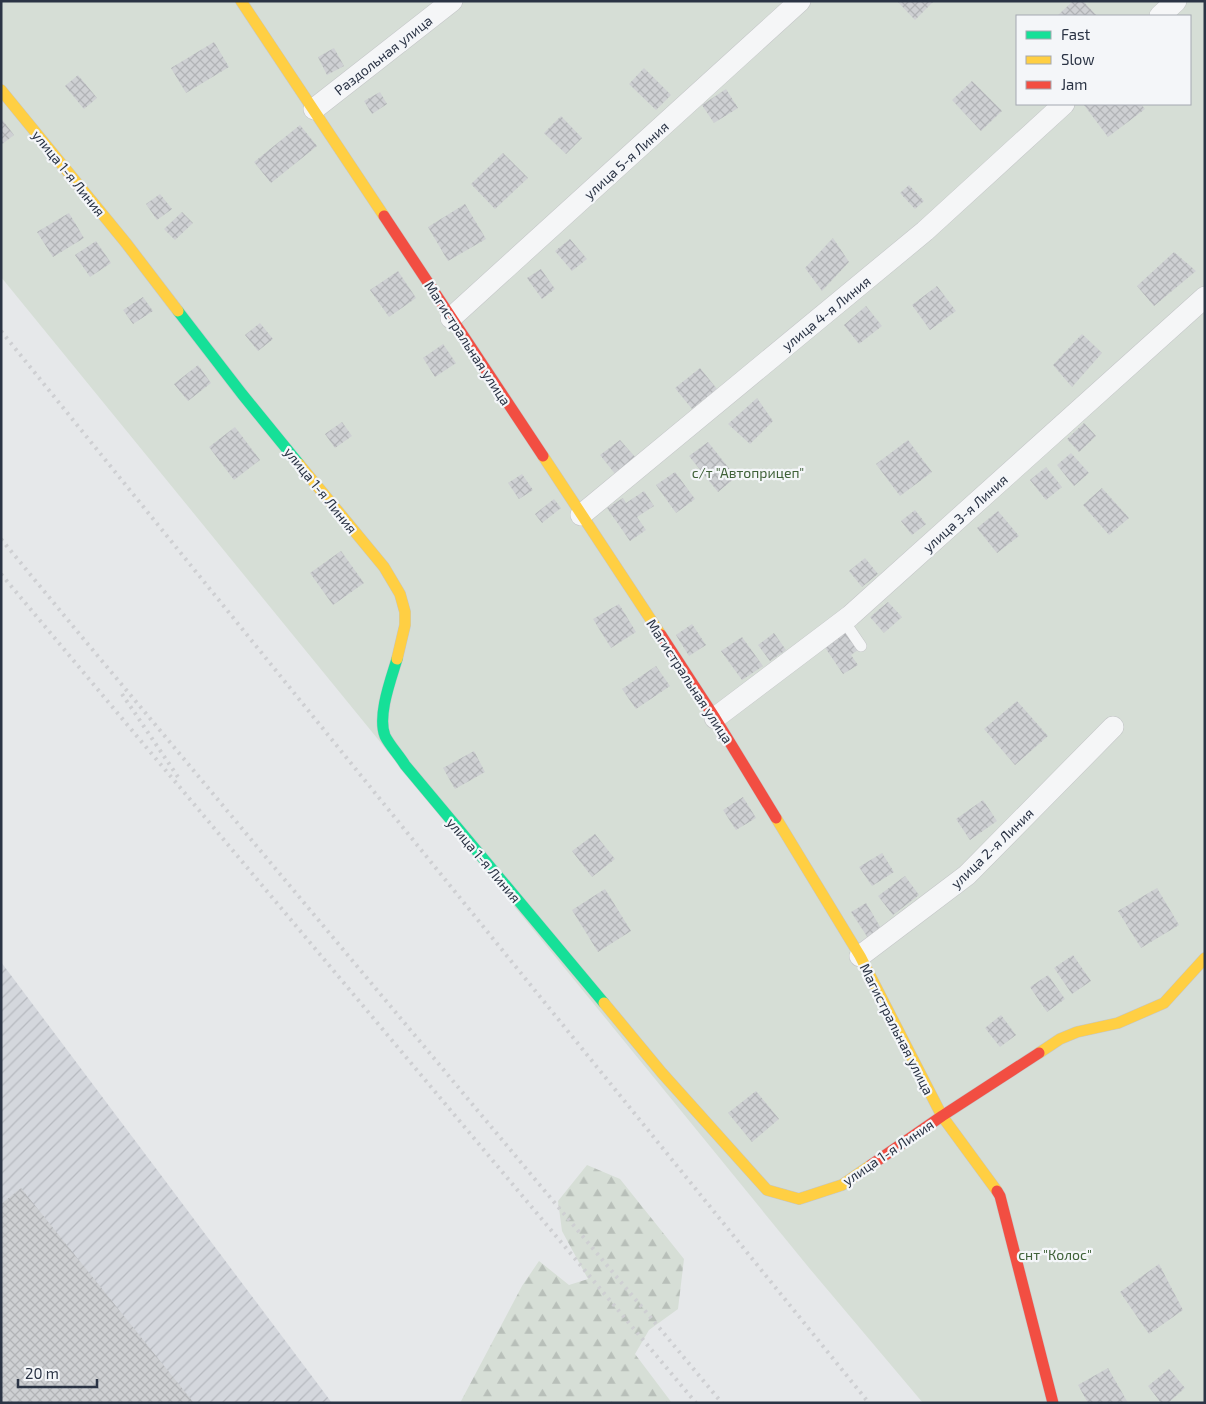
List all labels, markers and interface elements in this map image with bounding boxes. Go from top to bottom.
street label: Раздольная улица [331,11,435,99]
legend [1016,15,1191,105]
text: Fast [1061,25,1091,43]
text: Slow [1061,50,1095,68]
text: Jam [1061,75,1087,93]
street label: улица 5-я Линия [580,118,672,202]
street label: улица 1-я Линия [29,126,109,220]
street label: улица 4-я Линия [778,272,874,354]
street label: Магистральная улица [421,278,515,408]
street label: улица 1-я Линия [281,443,361,537]
park label: с/т "Автоприцеп" [692,464,804,481]
street label: улица 3-я Линия [919,470,1011,556]
street label: Магистральная улица [643,616,737,746]
street label: улица 2-я Линия [947,804,1037,892]
street label: улица 1-я Линия [443,814,525,906]
street label: Магистральная улица [856,960,938,1098]
street label: улица 1-я Линия [839,1115,937,1189]
park label: снт "Колос" [1018,1246,1092,1263]
scale bar [18,1356,96,1388]
text: 20 m [25,1364,59,1382]

